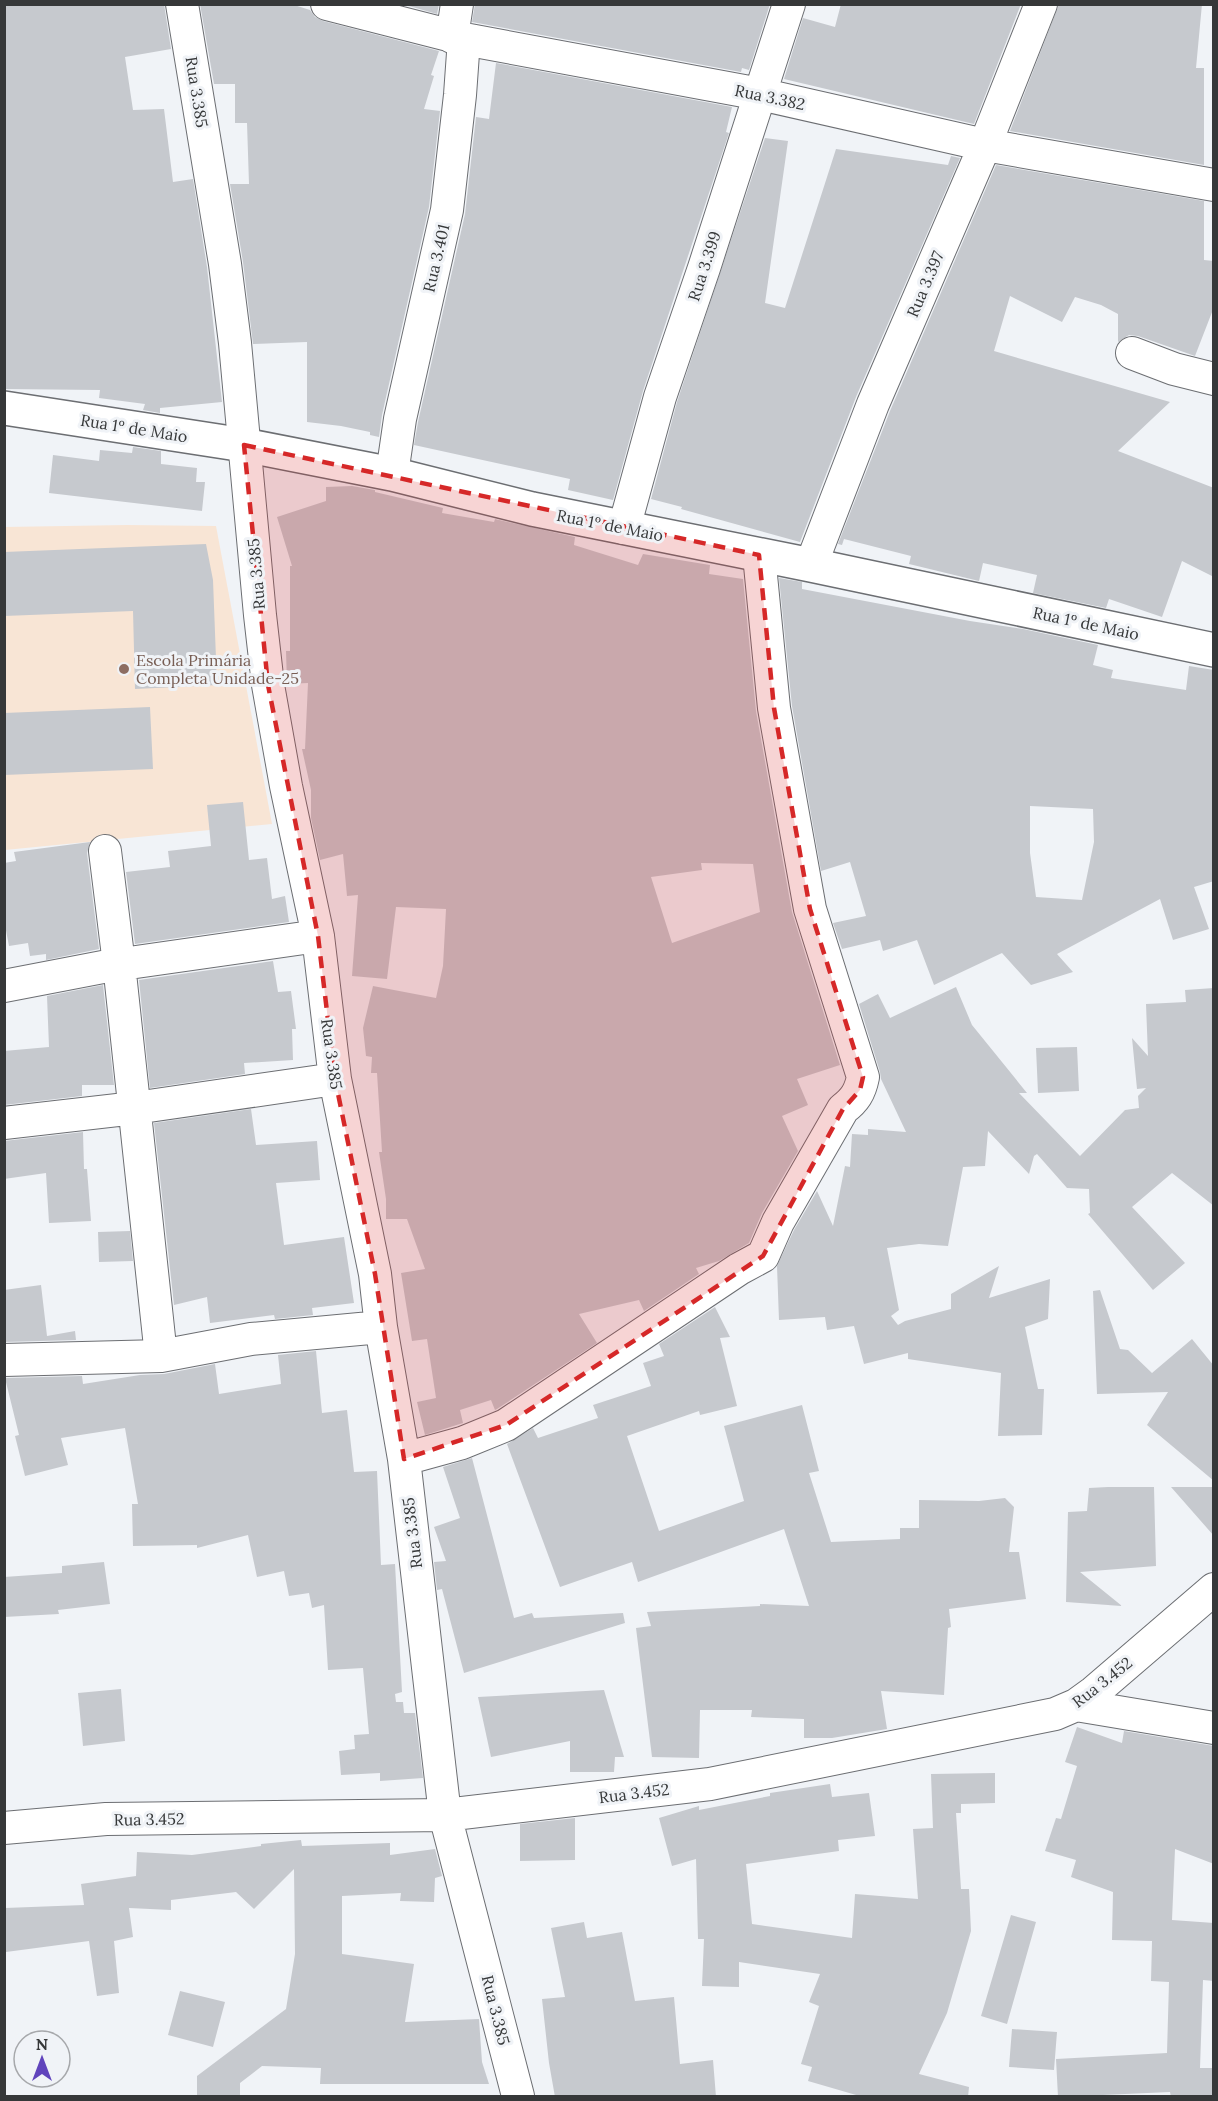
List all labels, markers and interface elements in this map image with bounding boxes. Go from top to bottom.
street label: Rua 3.385 [182,55,212,129]
street label: Rua 3.382 [733,80,807,114]
street label: Rua 3.401 [418,222,454,294]
street label: Rua 3.399 [683,229,725,303]
street label: Rua 3.397 [902,247,948,320]
street label: Rua 1º de Maio [79,410,189,446]
street label: Rua 1º de Maio [555,505,665,545]
street label: Rua 3.385 [243,537,269,611]
street label: Rua 1º de Maio [1031,602,1141,644]
place label: Escola Primária Completa Unidade-25 [136,650,299,688]
marker: Escola Primária Completa Unidade-25 [117,662,131,676]
street label: Rua 3.385 [317,1017,347,1091]
street label: Rua 3.385 [398,1496,426,1570]
street label: Rua 3.452 [1068,1652,1136,1712]
street label: Rua 3.452 [598,1779,670,1807]
street label: Rua 3.452 [113,1808,185,1830]
street label: Rua 3.385 [478,1973,514,2047]
north arrow [12,2029,72,2089]
text: N [36,2034,48,2054]

